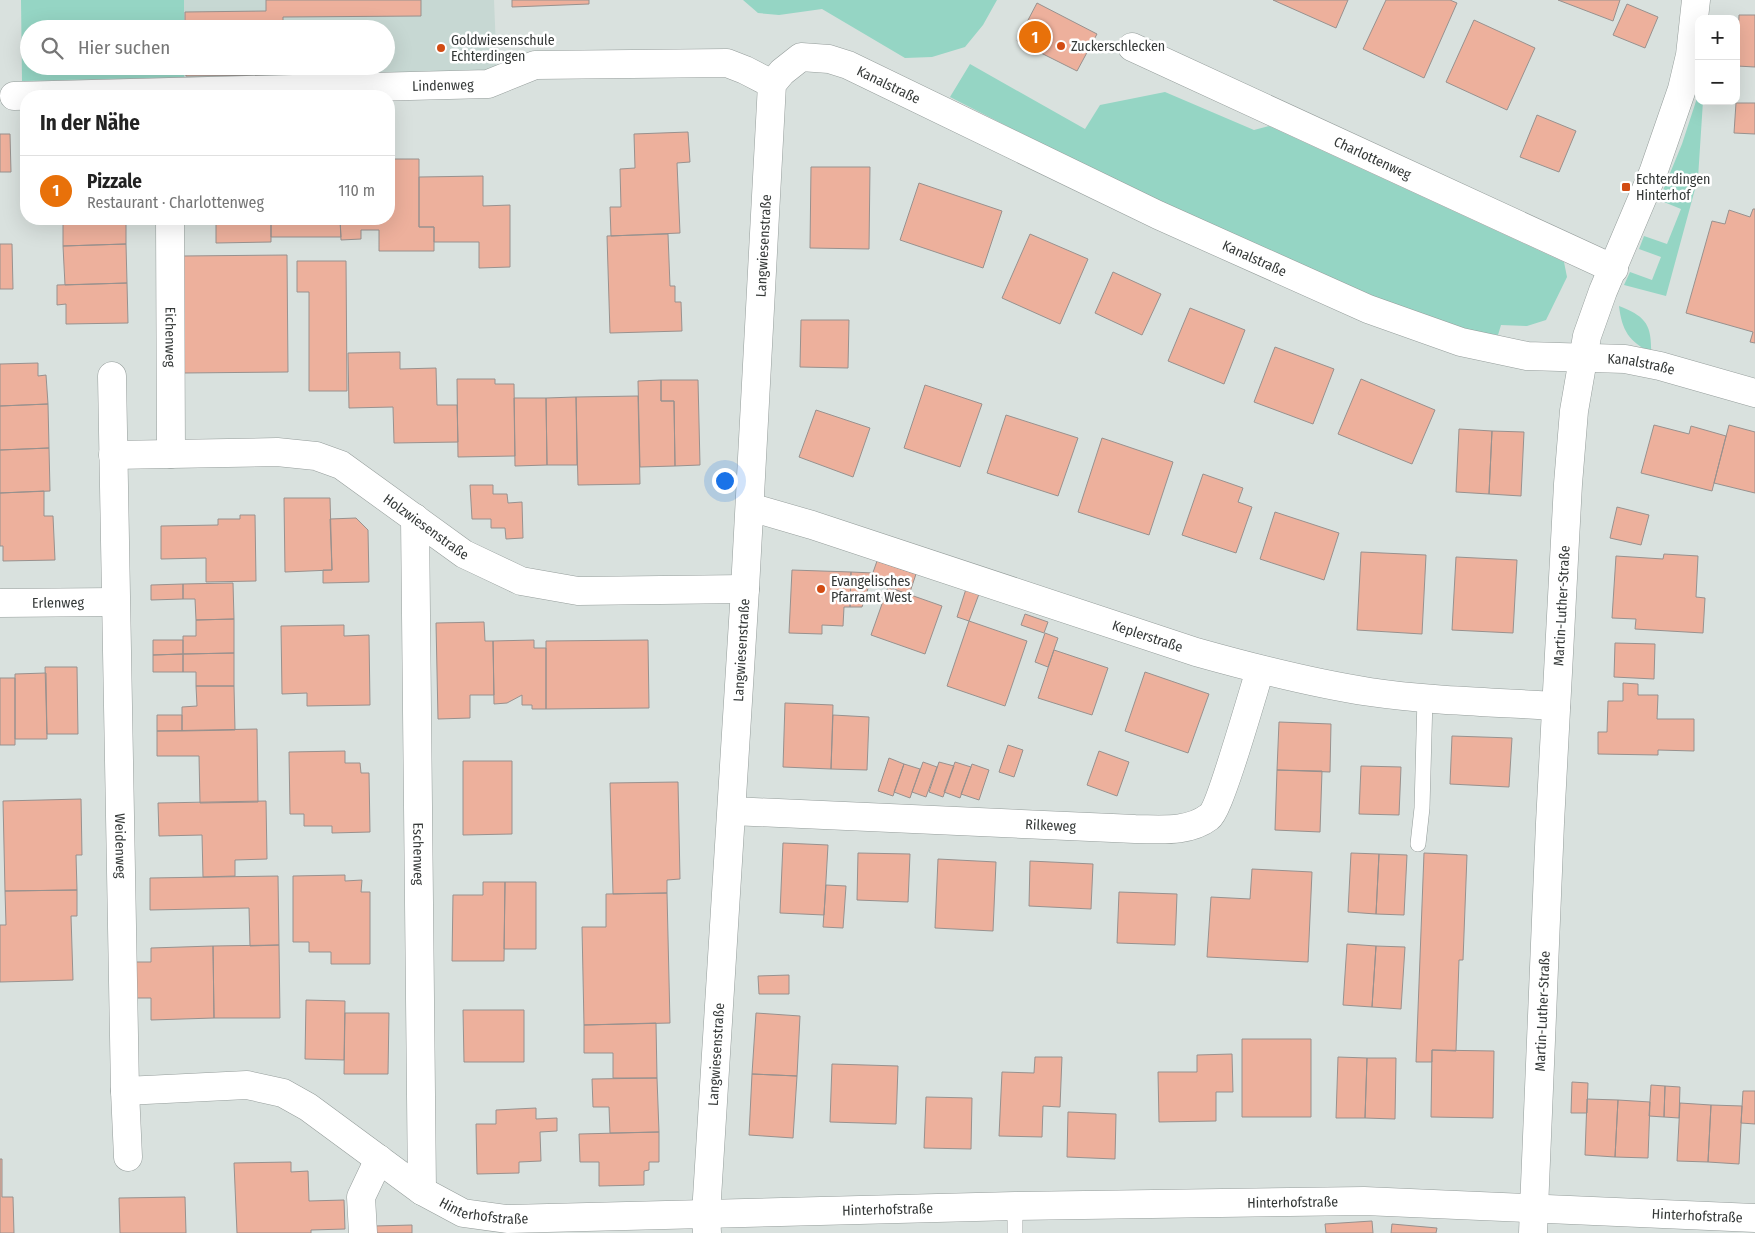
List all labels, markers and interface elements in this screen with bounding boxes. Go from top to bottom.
map controls [1695,15,1740,105]
button: + [1695,15,1740,60]
pin: 1 [1019,18,1051,56]
search box [20,20,395,75]
place label: Goldwiesenschule Echterdingen [451,32,555,65]
icon: search [38,34,66,62]
text: Hier suchen [78,36,170,59]
place label: Zuckerschlecken [1071,38,1165,55]
marker: Zuckerschlecken [1055,40,1067,52]
marker: Goldwiesenschule Echterdingen [435,42,447,54]
button: − [1695,60,1740,105]
street label: Kanalstraße [854,63,923,108]
street label: Lindenweg [412,76,474,95]
text: In der Nähe [40,110,140,136]
street label: Charlottenweg [1331,133,1414,184]
text: Pizzale [87,170,142,193]
place label: Echterdingen Hinterhof [1636,171,1711,204]
text: 1 [53,181,59,200]
text: 110 m [338,181,375,200]
marker: Echterdingen Hinterhof [1620,181,1632,193]
text: Restaurant · Charlottenweg [87,193,264,212]
street label: Langwiesenstraße [753,194,775,298]
street label: Kanalstraße [1220,237,1289,280]
street label: Eichenweg [161,307,179,368]
street label: Kanalstraße [1607,350,1677,379]
your location [712,468,738,494]
street label: Holzwiesenstraße [380,490,471,564]
street label: Martin-Luther-Straße [1550,545,1574,667]
place label: Evangelisches Pfarramt West [831,573,912,606]
marker: Evangelisches Pfarramt West [815,583,827,595]
street label: Erlenweg [32,594,84,612]
street label: Langwiesenstraße [730,598,753,702]
street label: Keplerstraße [1110,617,1185,656]
street label: Weidenweg [111,813,129,879]
street label: Rilkeweg [1025,816,1077,835]
street label: Eschenweg [409,822,427,886]
street label: Martin-Luther-Straße [1532,950,1554,1072]
street label: Langwiesenstraße [705,1002,728,1106]
street label: Hinterhofstraße [1247,1193,1338,1212]
street label: Hinterhofstraße [436,1194,529,1228]
street label: Hinterhofstraße [842,1200,933,1219]
street label: Hinterhofstraße [1651,1206,1743,1226]

